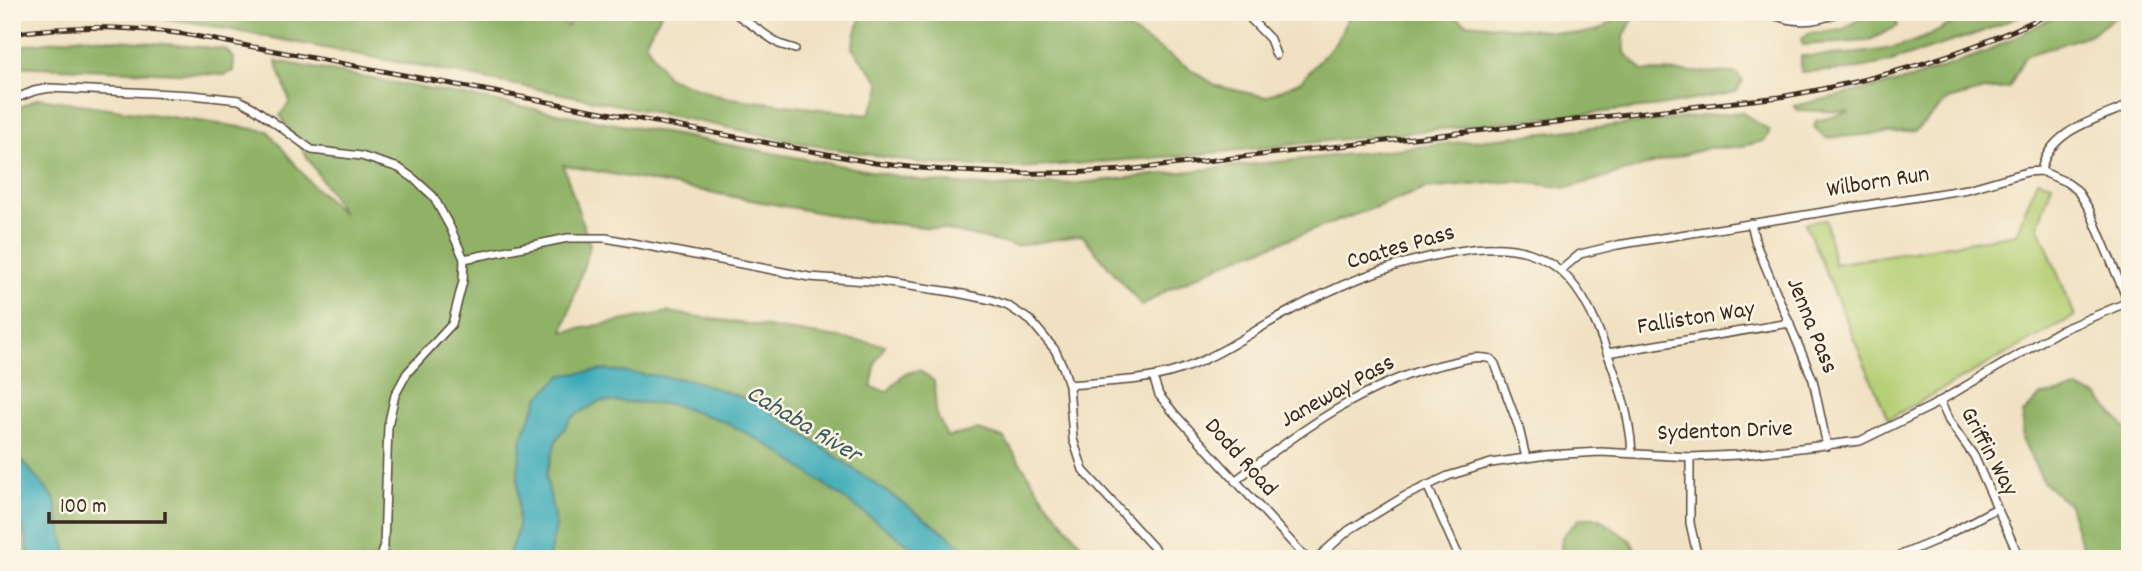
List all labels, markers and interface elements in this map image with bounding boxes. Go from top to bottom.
street label: Wilborn Run [1824,158,1932,208]
street label: Coates Pass [1343,216,1459,280]
street label: Jenna Pass [1776,273,1846,379]
street label: Falliston Way [1635,293,1759,345]
street label: Janeway Pass [1275,347,1401,437]
water label: Cahaba River [739,376,870,476]
street label: Griffin Way [1950,401,2026,504]
street label: Dodd Road [1195,411,1285,505]
street label: Sydenton Drive [1657,413,1793,451]
scale bar [49,480,164,524]
text: 100 m [60,493,107,523]

